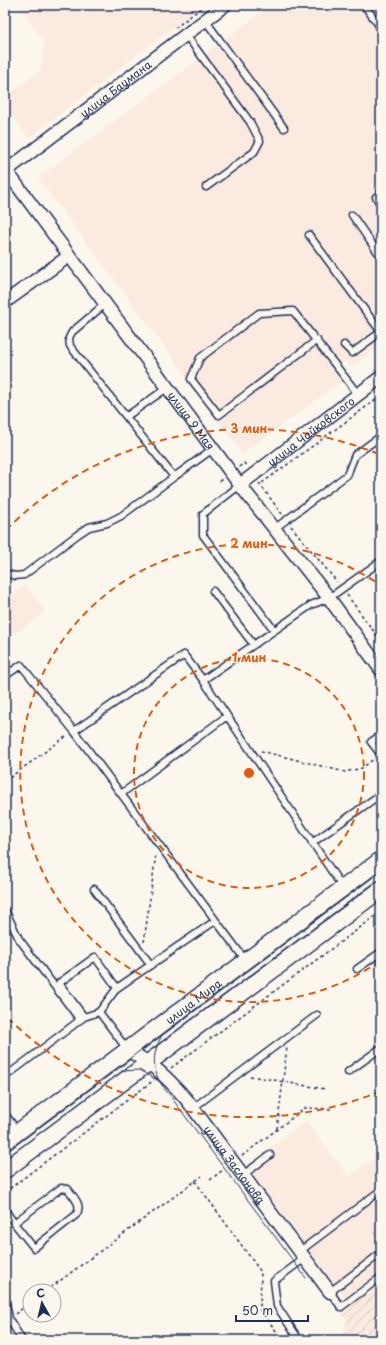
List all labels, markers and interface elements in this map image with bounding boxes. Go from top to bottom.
street label: улица Баумана [76,55,155,121]
street label: улица 9 Мая [164,387,219,453]
street label: улица Чайковского [263,392,358,470]
text: 3 мин [231,419,268,437]
text: 2 мин [230,534,268,552]
text: 1 мин [232,648,267,666]
centre of rings [242,766,256,780]
street label: улица Мира [161,974,225,1028]
street label: улица Заслонова [200,1122,270,1207]
north arrow [22,1283,62,1323]
text: С [35,1284,46,1302]
scale bar [236,1297,308,1323]
text: 50 m [242,1301,273,1319]

